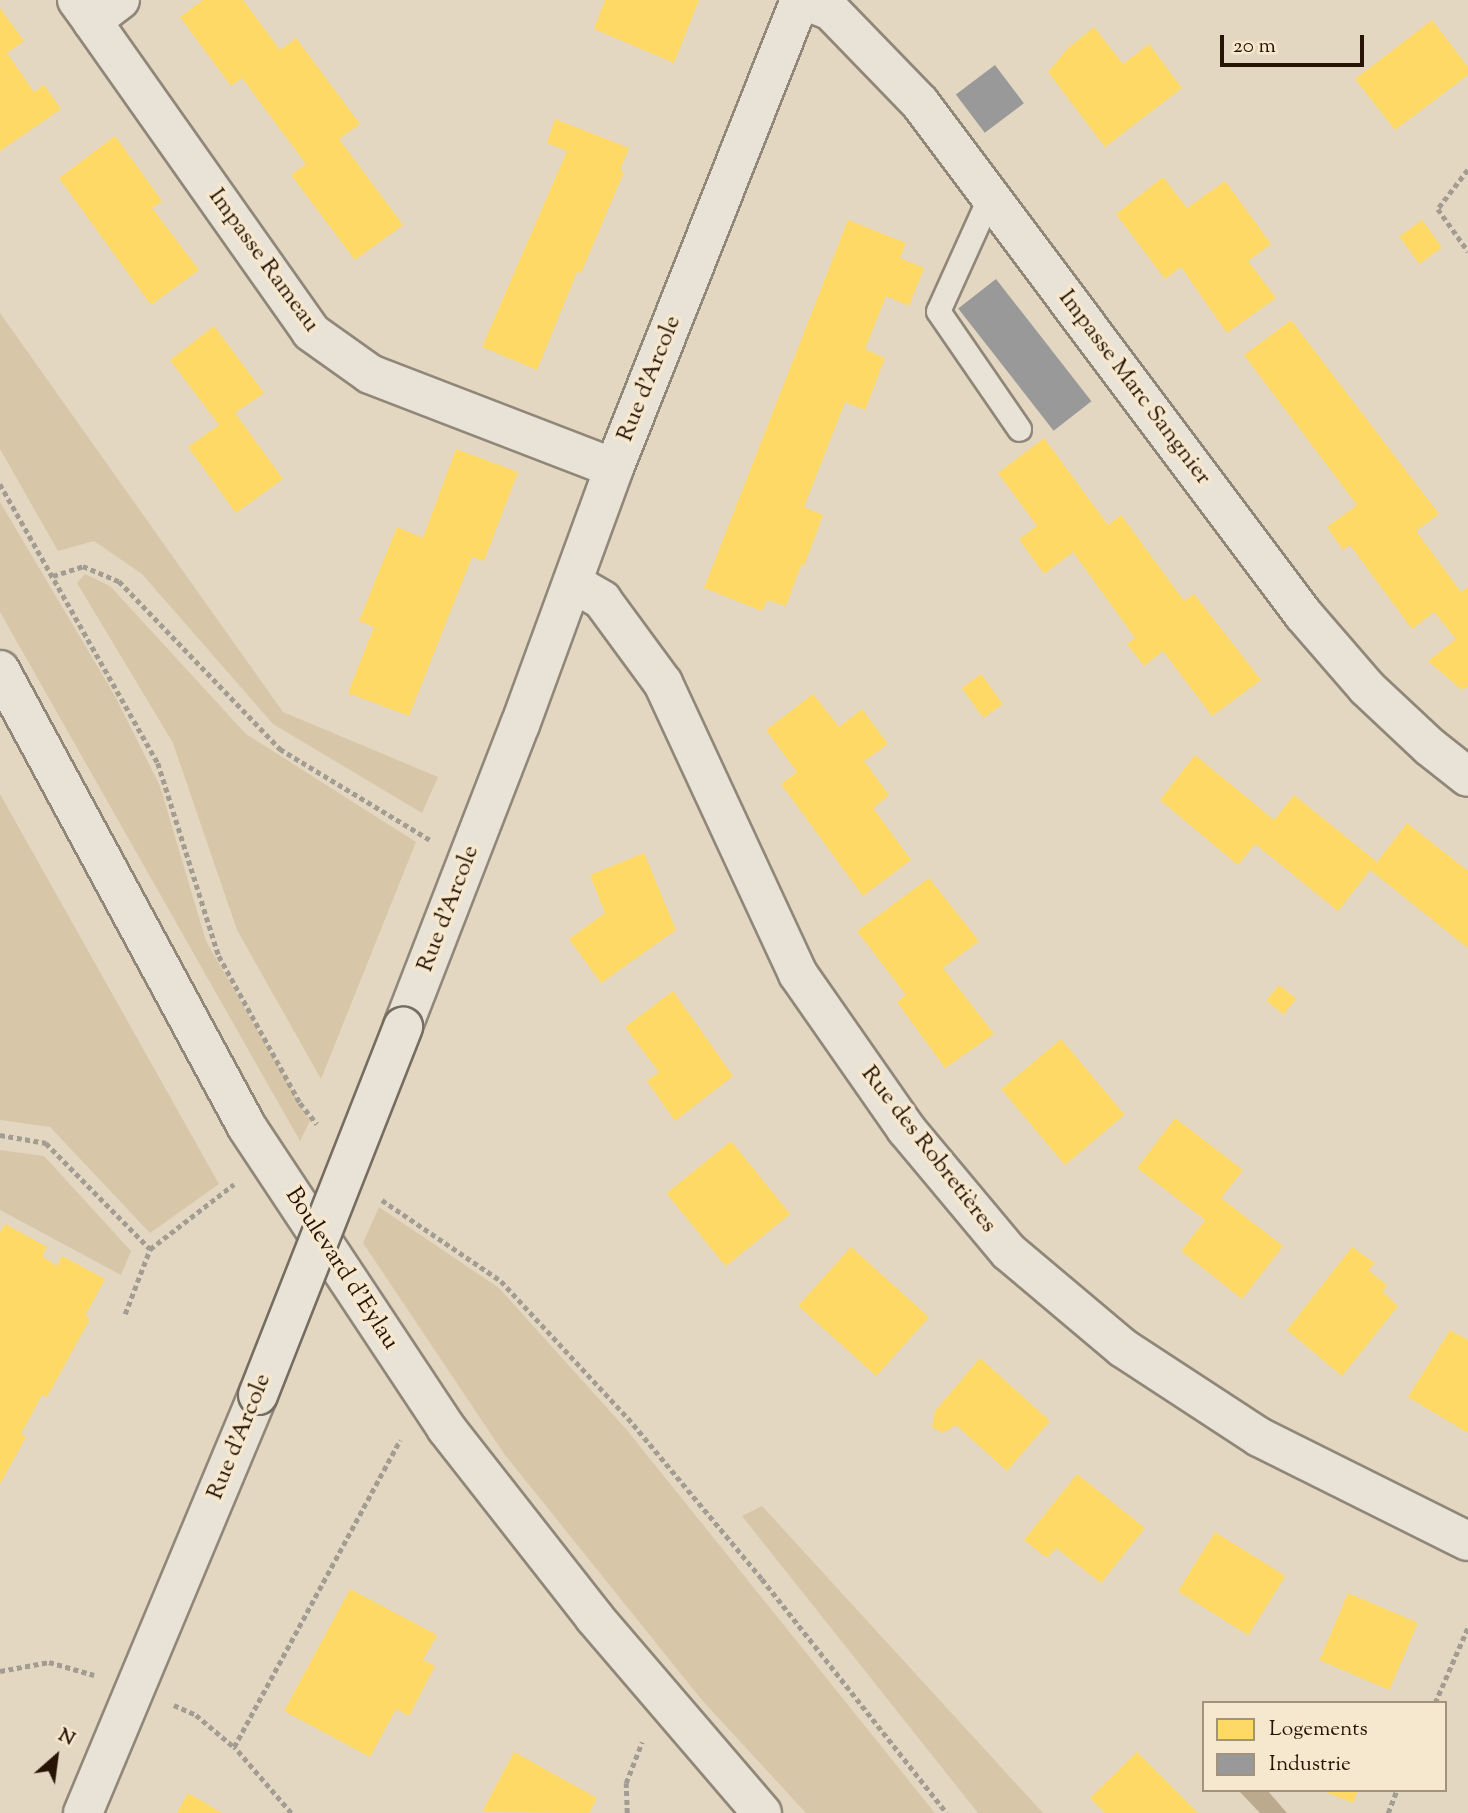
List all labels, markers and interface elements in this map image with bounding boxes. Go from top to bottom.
scale bar [1223,21,1366,65]
text: 20 m [1233,32,1276,62]
street label: Impasse Rameau [201,184,325,338]
street label: Impasse Marc Sangnier [1051,285,1217,491]
street label: Rue d'Arcole [612,312,688,446]
street label: Rue d'Arcole [412,842,486,976]
street label: Rue des Robretières [854,1061,1002,1239]
street label: Boulevard d'Eylau [278,1183,404,1355]
street label: Rue d'Arcole [202,1370,278,1504]
legend [1202,1701,1447,1792]
text: Logements [1269,1715,1368,1745]
north arrow [21,1722,91,1792]
text: N [53,1723,79,1753]
text: Industrie [1269,1750,1351,1780]

